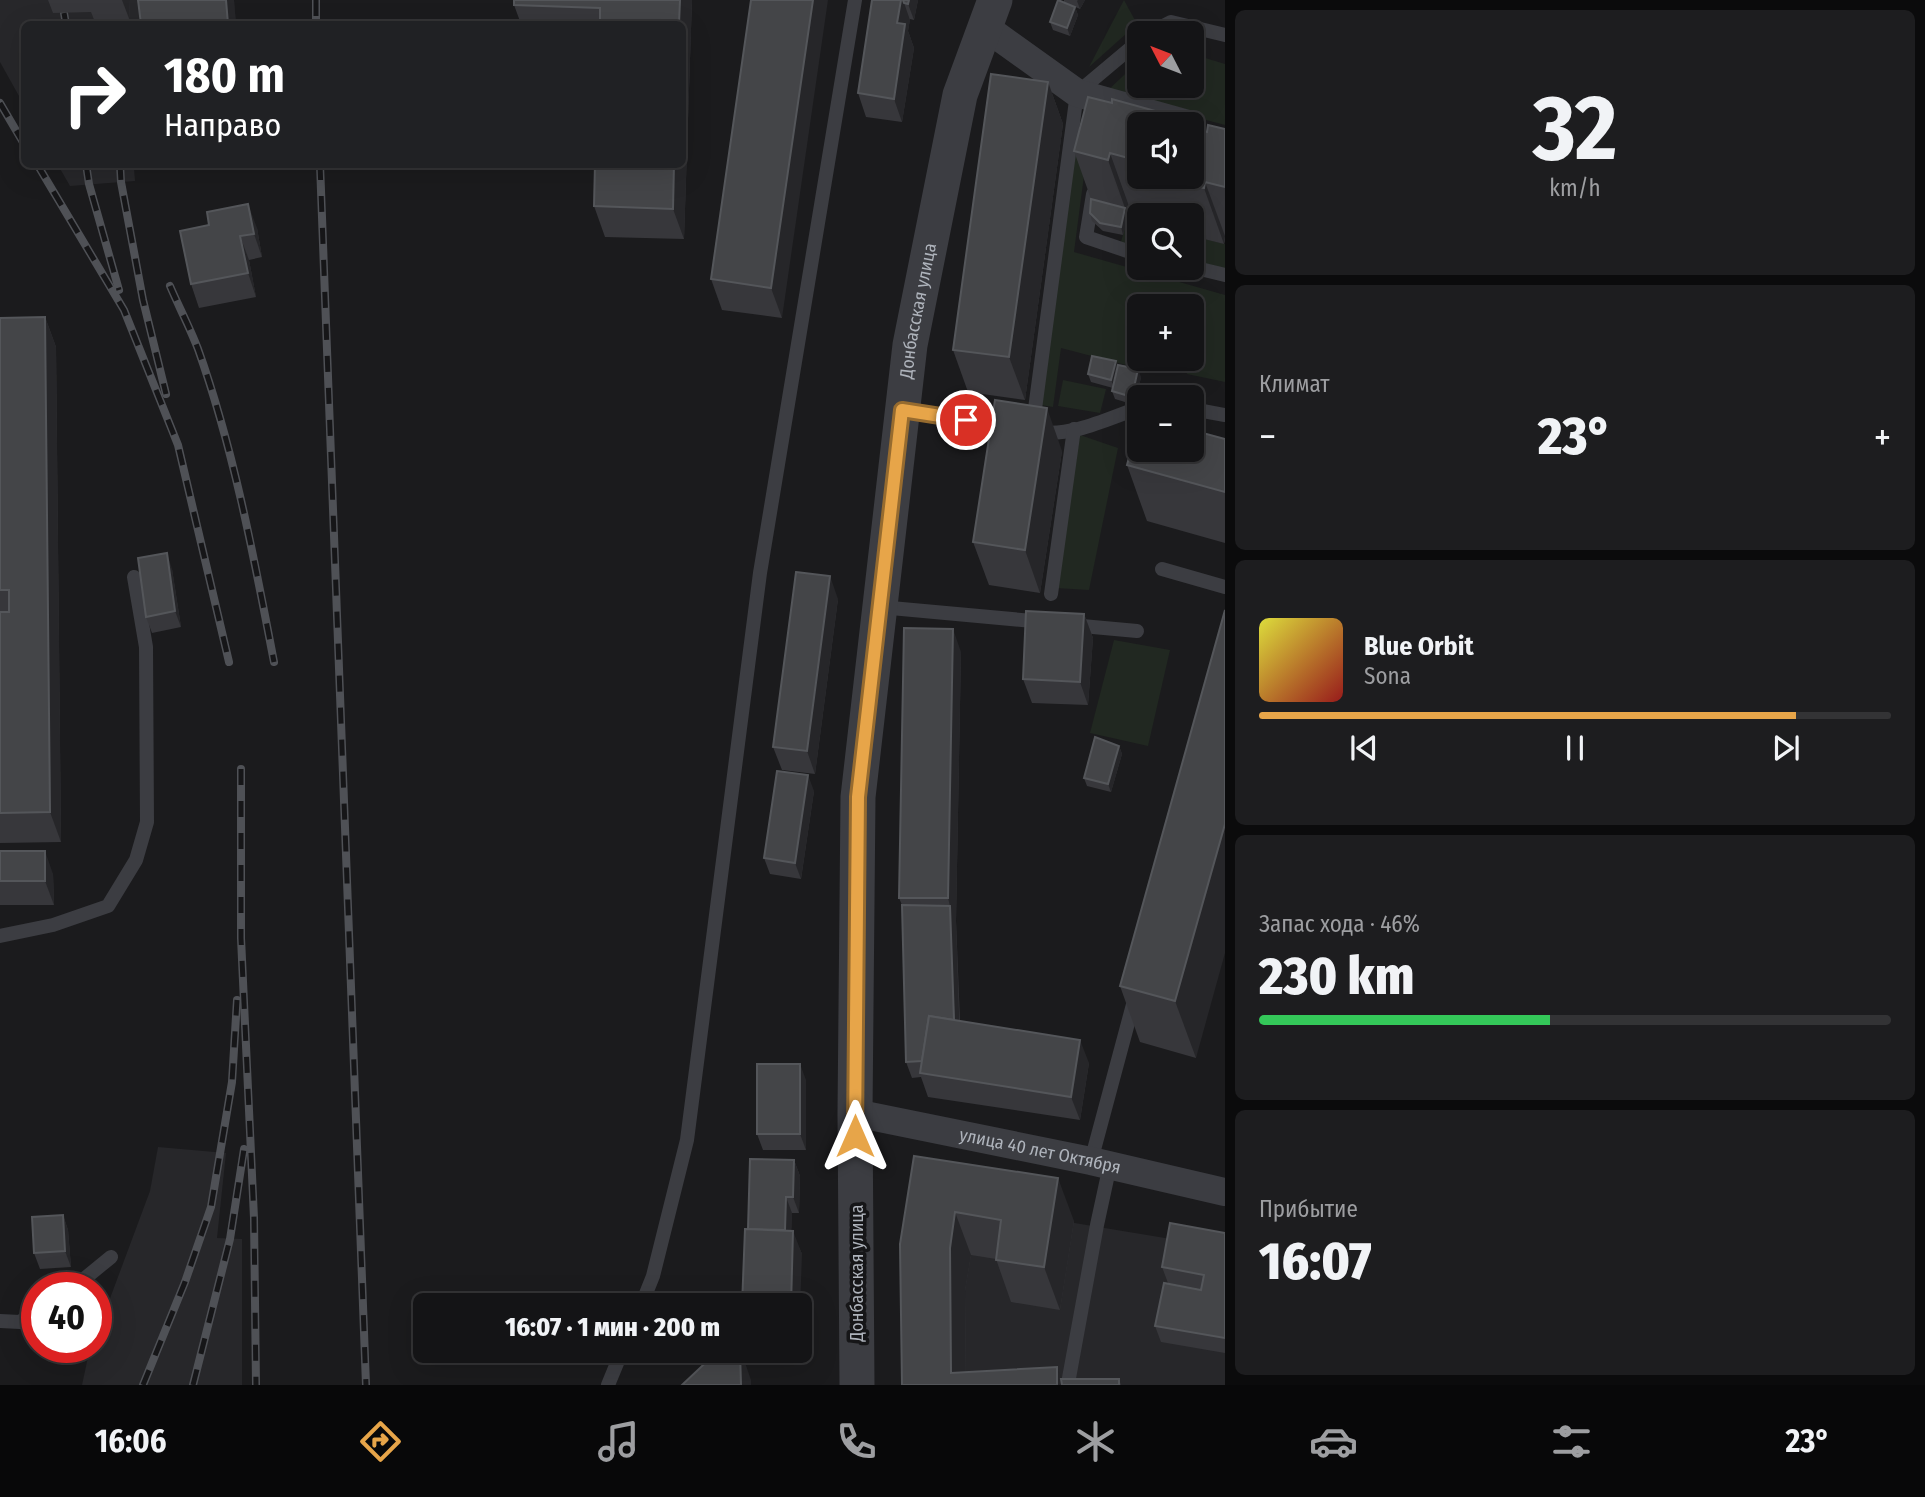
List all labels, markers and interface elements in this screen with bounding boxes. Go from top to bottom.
north arrow [1127,21,1204,98]
map controls [1127,21,1204,462]
text: 180 m [164,46,285,105]
icon: right [49,49,140,140]
text: 32 [1533,74,1617,183]
text: Направо [164,106,281,144]
button: sound [1127,112,1204,189]
text: km/h [1549,174,1601,202]
button: search [1127,203,1204,280]
street label: Донбасская улица [895,241,941,381]
button: + [1127,294,1204,371]
text: Климат [1259,370,1330,398]
button: − [1127,385,1204,462]
pin [936,390,996,450]
icon: arrive [947,401,985,439]
text: 23° [1538,405,1612,468]
text: − [1259,414,1276,460]
text: + [1874,414,1891,460]
text: Blue Orbit [1364,631,1474,662]
text: Sona [1364,662,1411,690]
icon: previous [1345,729,1383,767]
icon: pause [1556,729,1594,767]
icon: next [1767,729,1805,767]
text: Запас хода · 46% [1259,910,1420,938]
text: 230 km [1259,945,1414,1008]
position arrow [818,1099,892,1173]
street label: улица 40 лет Октября [957,1124,1123,1179]
text: Прибытие [1259,1195,1358,1223]
street label: Донбасская улица [846,1204,868,1343]
text: 16:07 [1259,1230,1372,1293]
speed limit sign: 40 [21,1272,112,1363]
text: 16:07 · 1 мин · 200 m [505,1312,720,1343]
icon: directions [356,1417,405,1466]
icon: music [594,1417,643,1466]
icon: phone [832,1417,881,1466]
icon: climate [1071,1417,1120,1466]
icon: car [1309,1417,1358,1466]
icon: filters [1547,1417,1596,1466]
text: 16:06 [95,1422,166,1460]
text: 23° [1785,1422,1830,1460]

